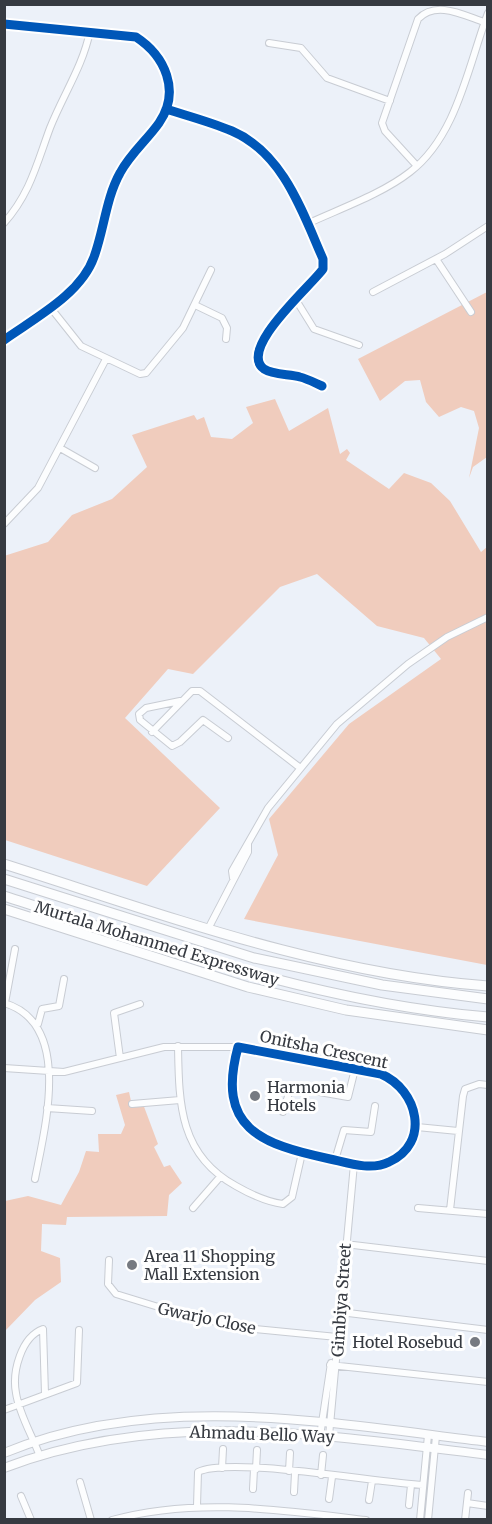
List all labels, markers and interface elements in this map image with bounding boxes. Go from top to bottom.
street label: Murtala Mohammed Expressway [32,896,282,990]
street label: Onitsha Crescent [258,1026,391,1072]
place label: Harmonia Hotels [267,1077,345,1115]
marker: Harmonia Hotels [248,1089,262,1103]
street label: Gimbiya Street [327,1242,355,1358]
place label: Area 11 Shopping Mall Extension [143,1246,275,1284]
marker: Area 11 Shopping Mall Extension [125,1258,139,1272]
street label: Gwarjo Close [156,1298,258,1338]
place label: Hotel Rosebud [352,1332,463,1352]
marker: Hotel Rosebud [468,1335,482,1349]
street label: Ahmadu Bello Way [188,1421,336,1447]

